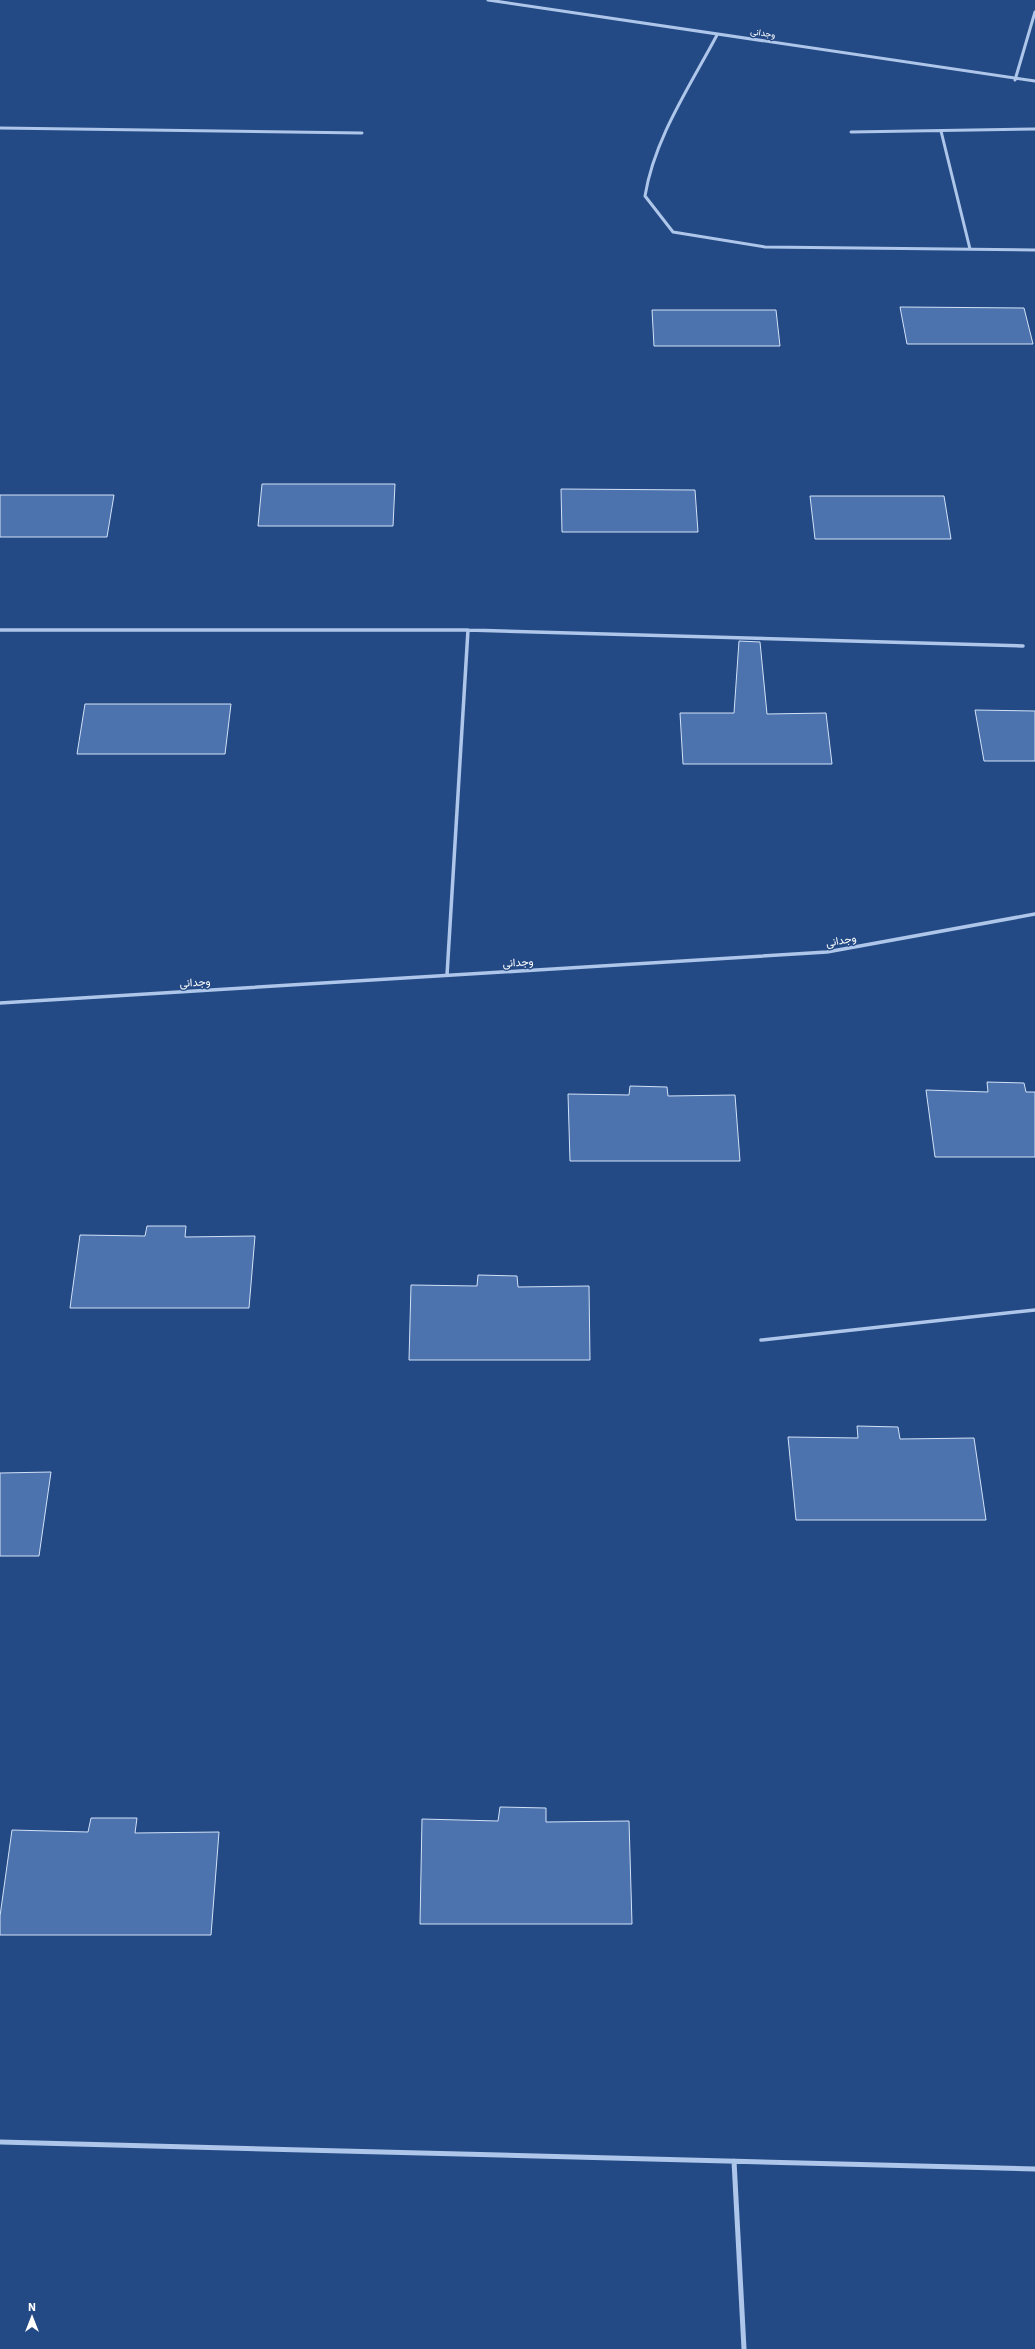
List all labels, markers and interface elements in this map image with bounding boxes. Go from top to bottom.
street label: وجدانی [750,25,776,41]
street label: وجدانی [825,930,858,950]
street label: وجدانی [502,954,534,970]
street label: وجدانی [179,974,211,990]
north arrow [12,2297,52,2337]
text: N [28,2300,36,2314]

